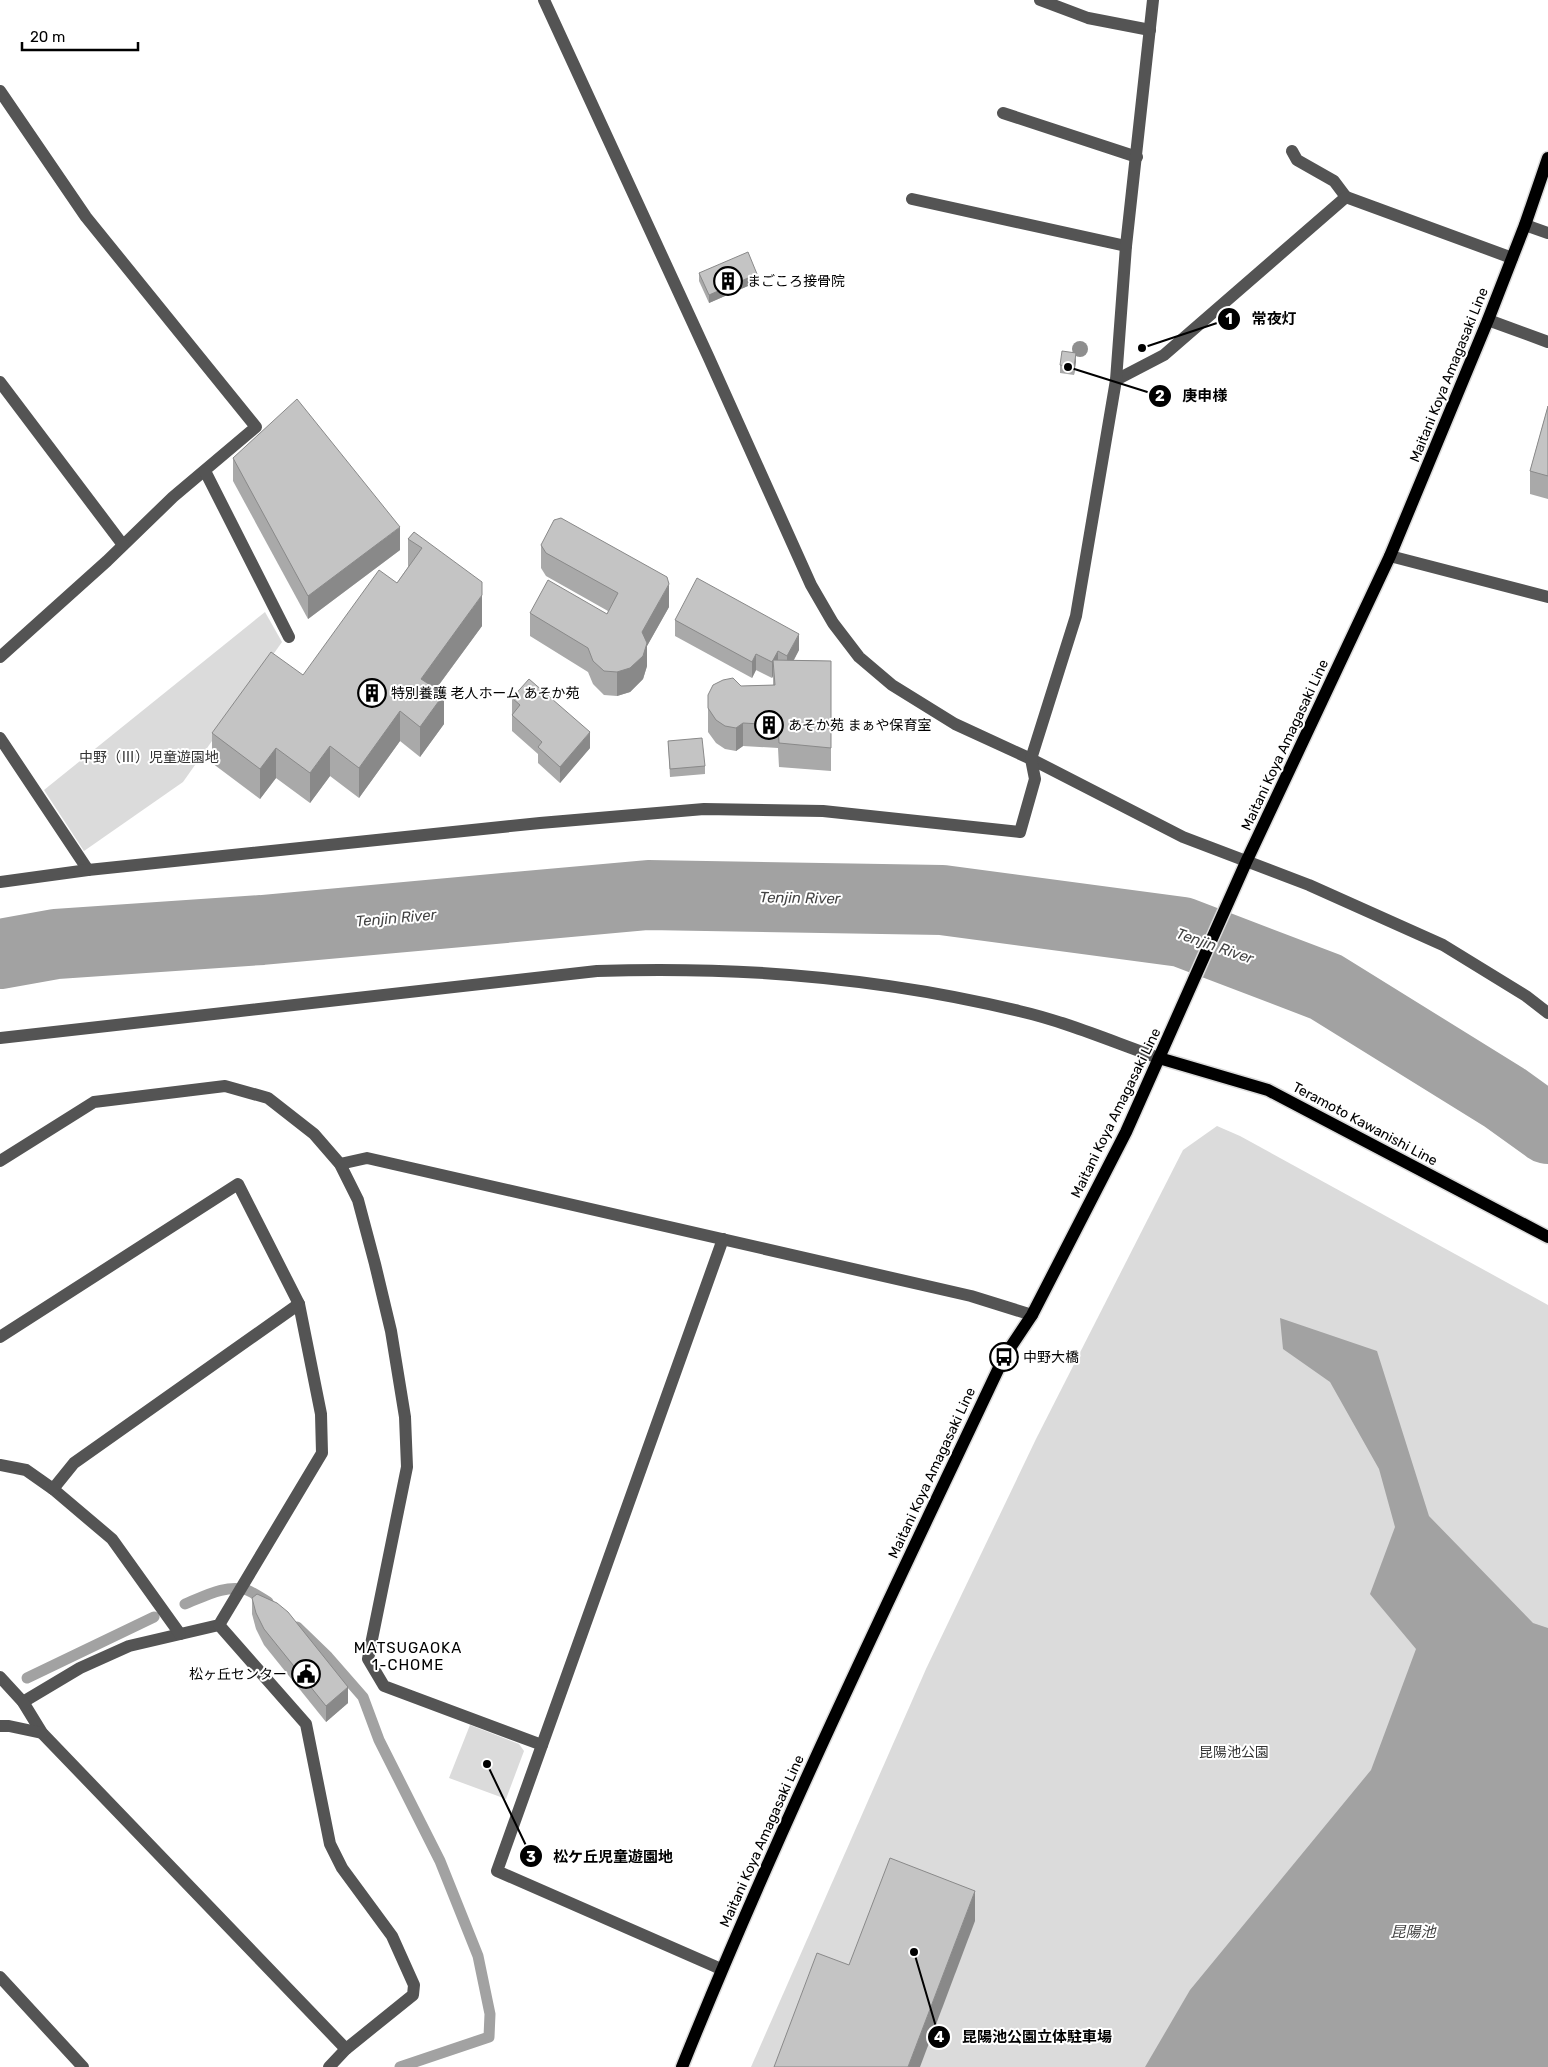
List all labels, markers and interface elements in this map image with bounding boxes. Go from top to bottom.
scale bar [22,20,139,52]
text: 20 m [30,28,65,46]
building icon: まごころ接骨院 [713,266,743,296]
place label: まごころ接骨院 [747,273,845,290]
street label: Maitani Koya Amagasaki Line [1406,285,1492,465]
callout: 常夜灯 [1216,304,1306,334]
text: 1 [1225,310,1233,328]
text: 常夜灯 [1251,310,1297,328]
callout: 庚申様 [1147,381,1237,411]
text: 2 [1155,387,1165,405]
text: 庚申様 [1182,387,1228,405]
street label: Maitani Koya Amagasaki Line [1238,657,1332,833]
building icon: 特別養護 老人ホーム あそか苑 [357,678,387,708]
place label: 特別養護 老人ホーム あそか苑 [391,685,579,702]
building icon: あそか苑 まぁや保育室 [754,710,784,740]
place label: あそか苑 まぁや保育室 [788,717,931,734]
park label: 中野（Ⅲ）児童遊園地 [79,749,219,766]
water label: Tenjin River [760,888,842,908]
water label: Tenjin River [355,905,438,930]
water label: Tenjin River [1174,924,1257,968]
street label: Maitani Koya Amagasaki Line [1067,1025,1165,1201]
street label: Teramoto Kawanishi Line [1290,1079,1440,1170]
bus stop icon: 中野大橋 [989,1342,1019,1372]
place label: 中野大橋 [1023,1349,1079,1366]
street label: Maitani Koya Amagasaki Line [885,1385,979,1561]
district label: MATSUGAOKA 1-CHOME [354,1639,462,1674]
public building icon: 松ヶ丘センター [291,1659,321,1689]
place label: 松ヶ丘センター [189,1666,287,1683]
park label: 昆陽池公園 [1199,1744,1269,1761]
street label: Maitani Koya Amagasaki Line [716,1752,808,1930]
callout: 松ケ丘児童遊園地 [518,1841,683,1871]
text: 3 [526,1848,536,1866]
text: 松ケ丘児童遊園地 [553,1848,673,1866]
water label: 昆陽池 [1390,1923,1437,1941]
callout: 昆陽池公園立体駐車場 [927,2022,1122,2052]
text: 4 [934,2028,944,2046]
text: 昆陽池公園立体駐車場 [962,2028,1112,2046]

